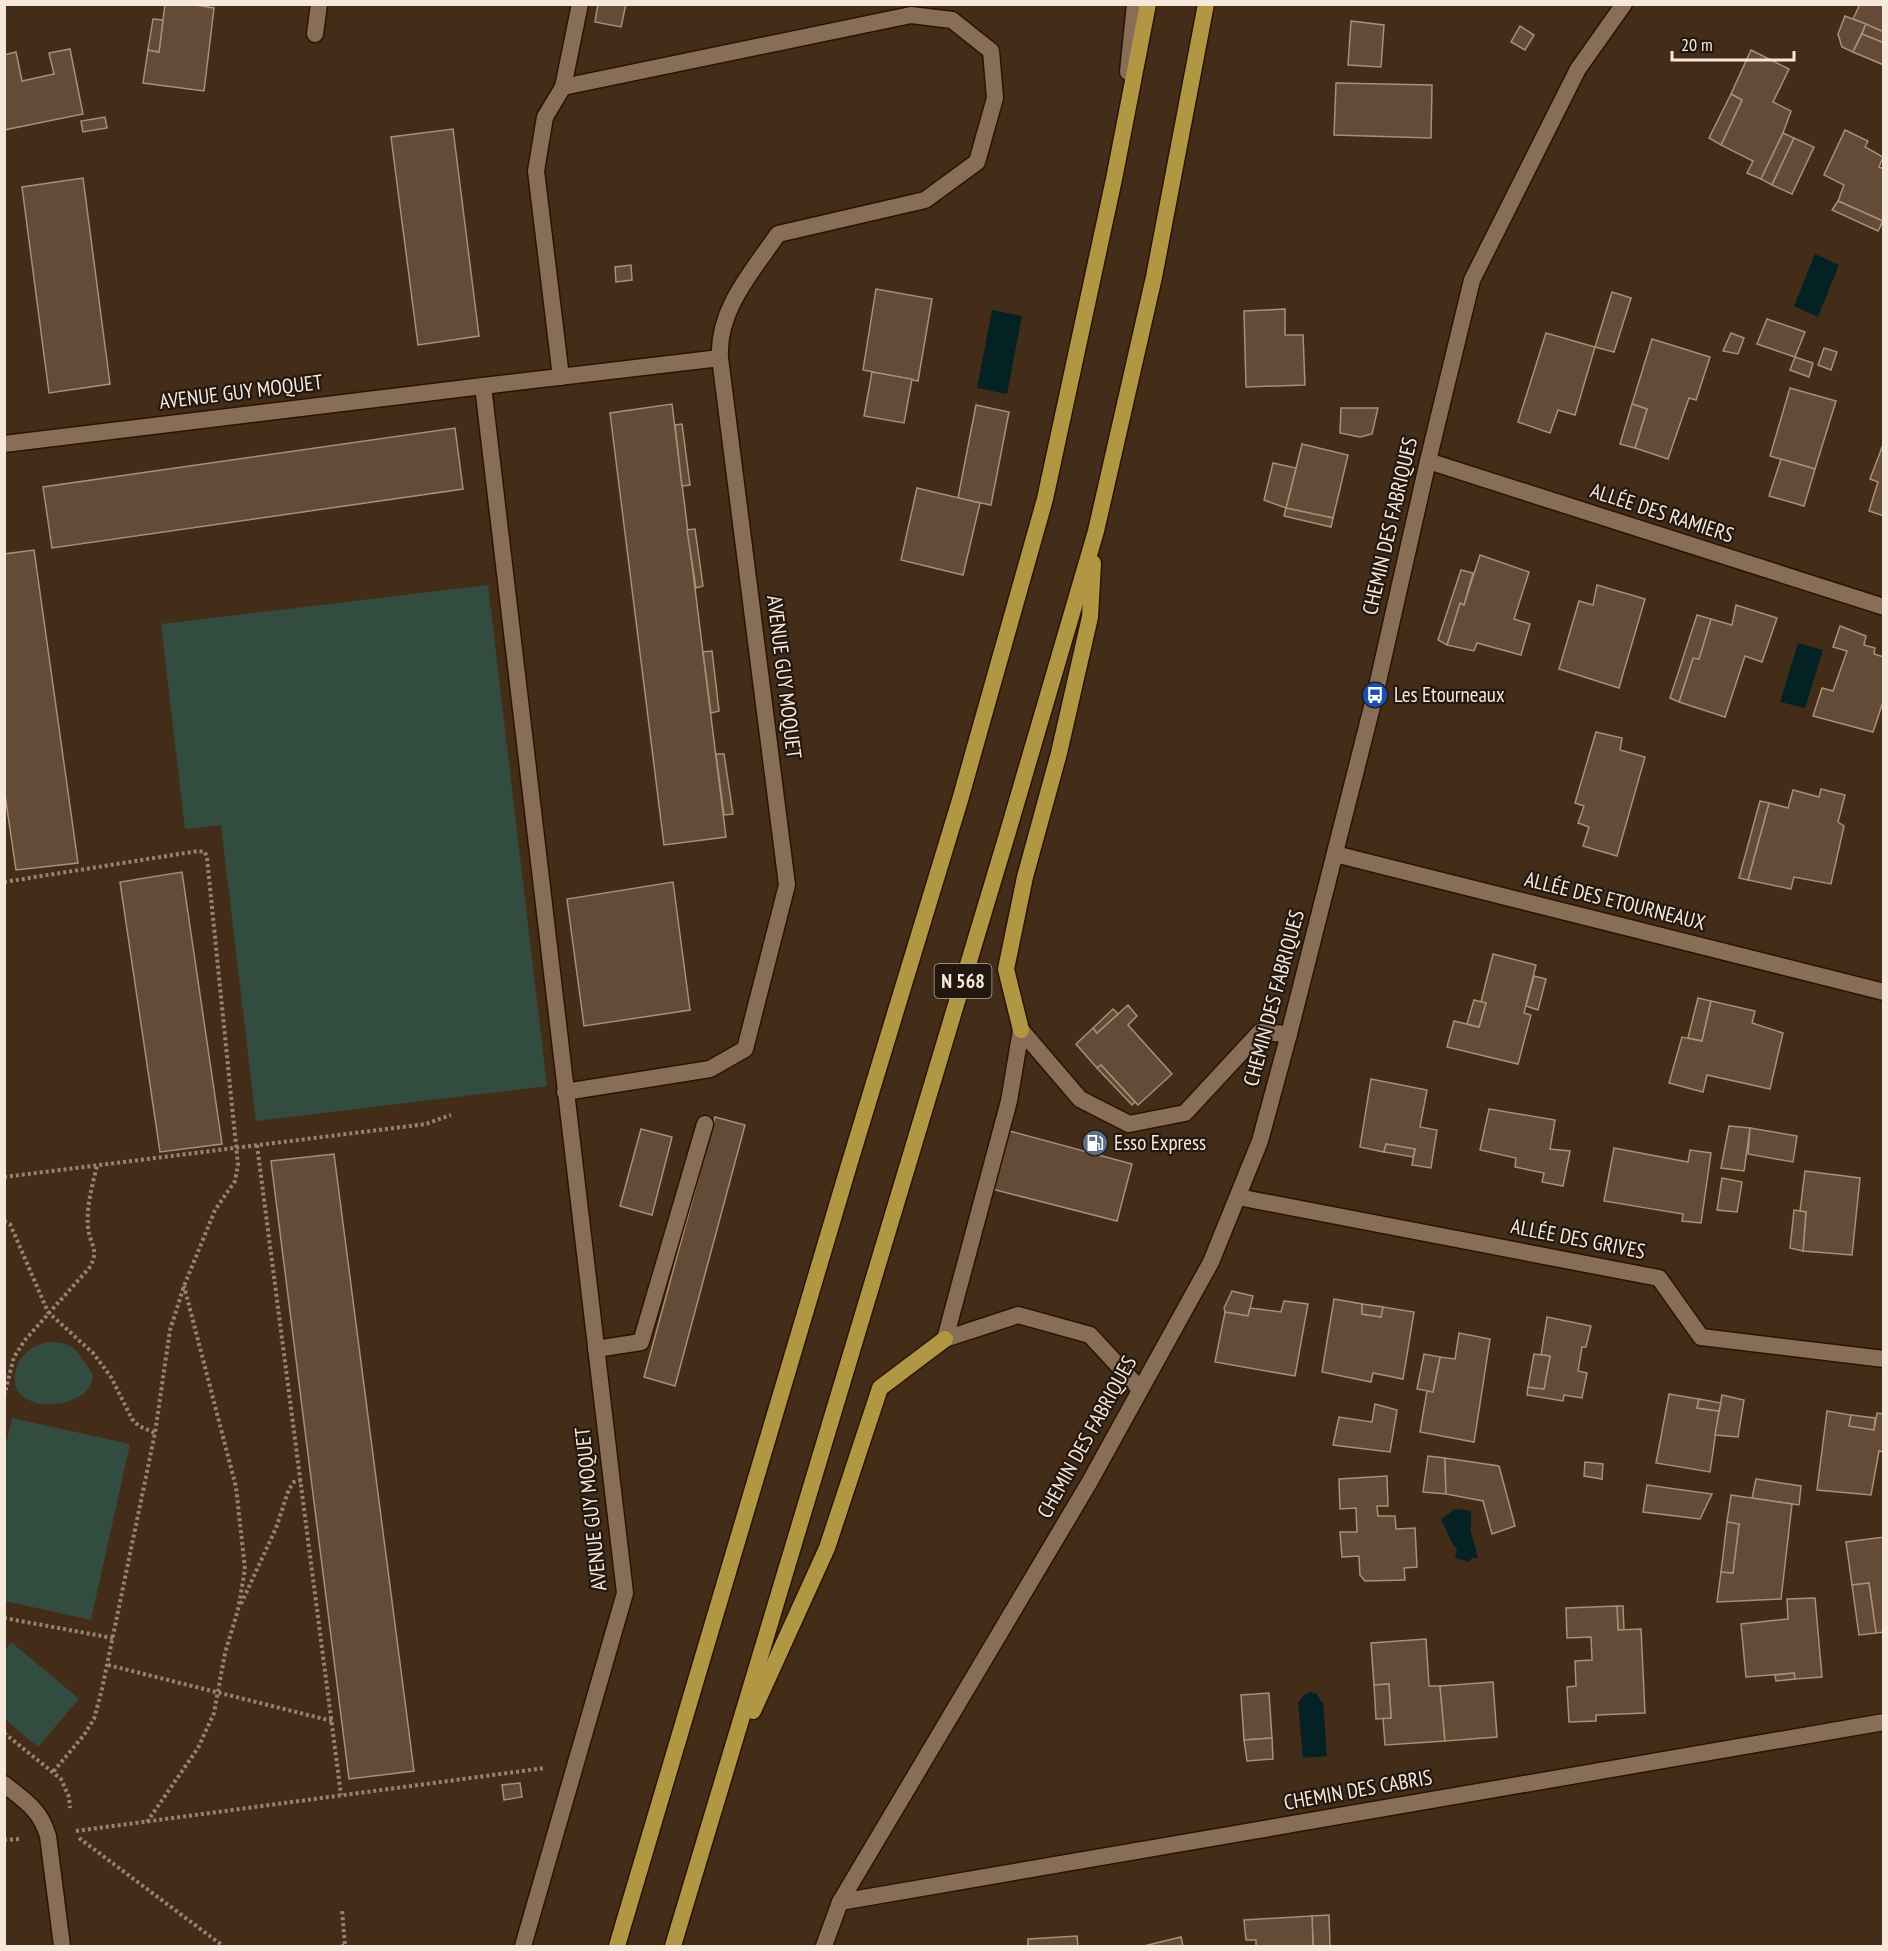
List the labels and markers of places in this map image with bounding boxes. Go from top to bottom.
bus stop icon: Les Etourneaux [1360,680,1390,710]
place label: Les Etourneaux [1394,681,1505,708]
fuel station icon: Esso Express [1080,1128,1110,1158]
place label: Esso Express [1114,1129,1206,1156]

